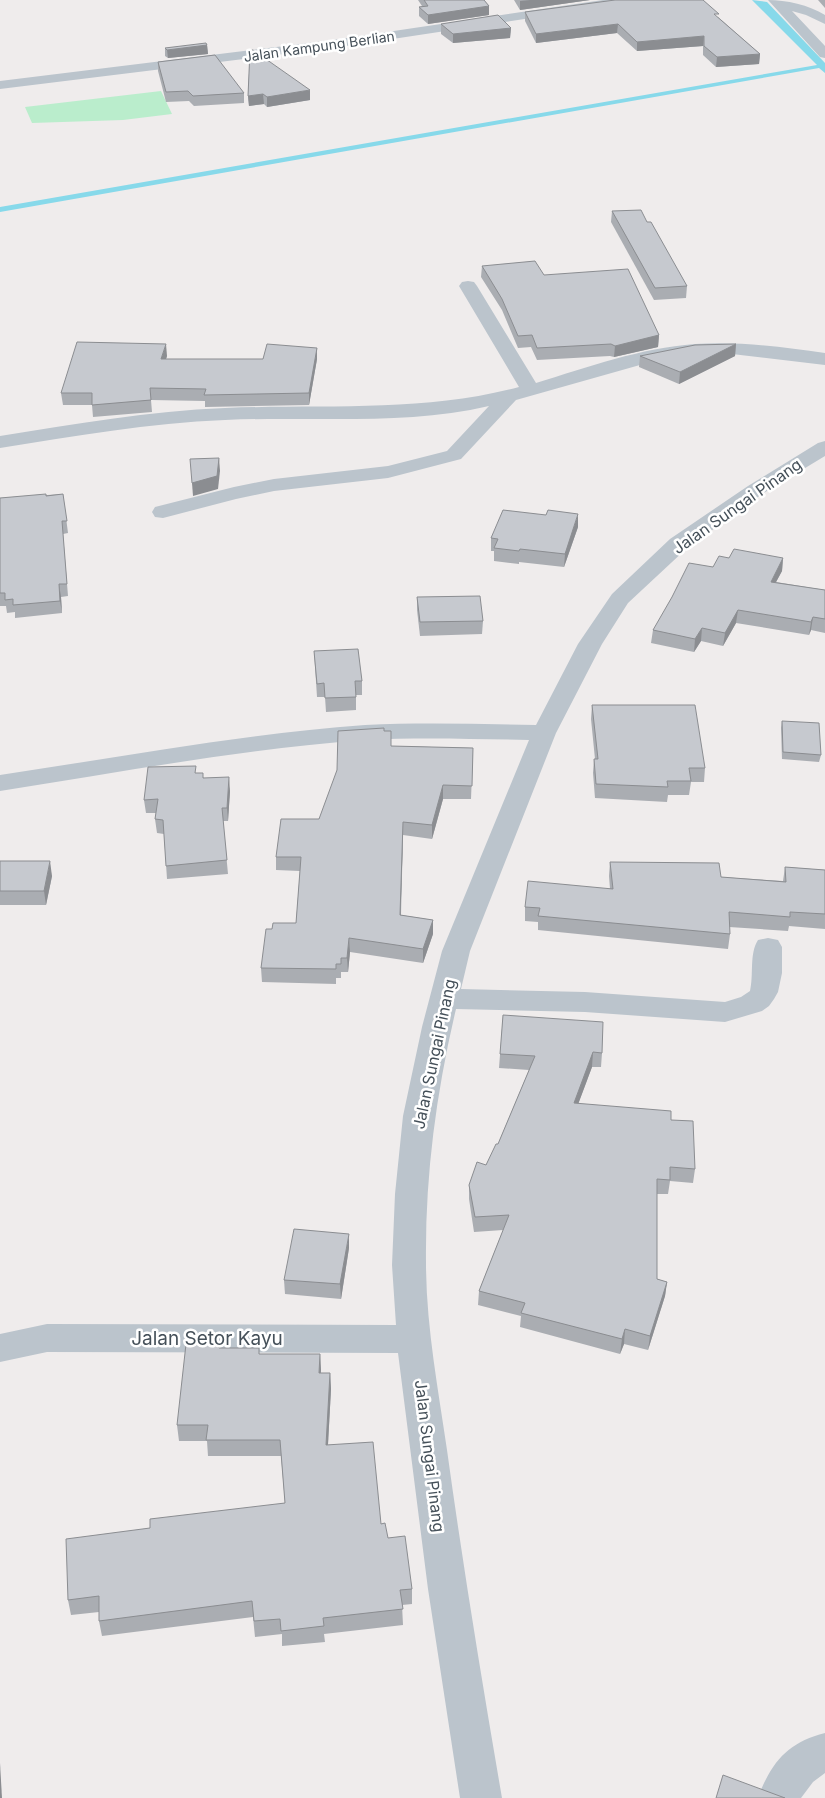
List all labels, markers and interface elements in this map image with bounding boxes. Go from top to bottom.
street label: Jalan Kampung Berlian [242,27,396,65]
street label: Jalan Sungai Pinang [669,454,805,558]
street label: Jalan Sungai Pinang [408,977,460,1131]
street label: Jalan Setor Kayu [131,1327,283,1350]
street label: Jalan Sungai Pinang [411,1379,449,1533]

